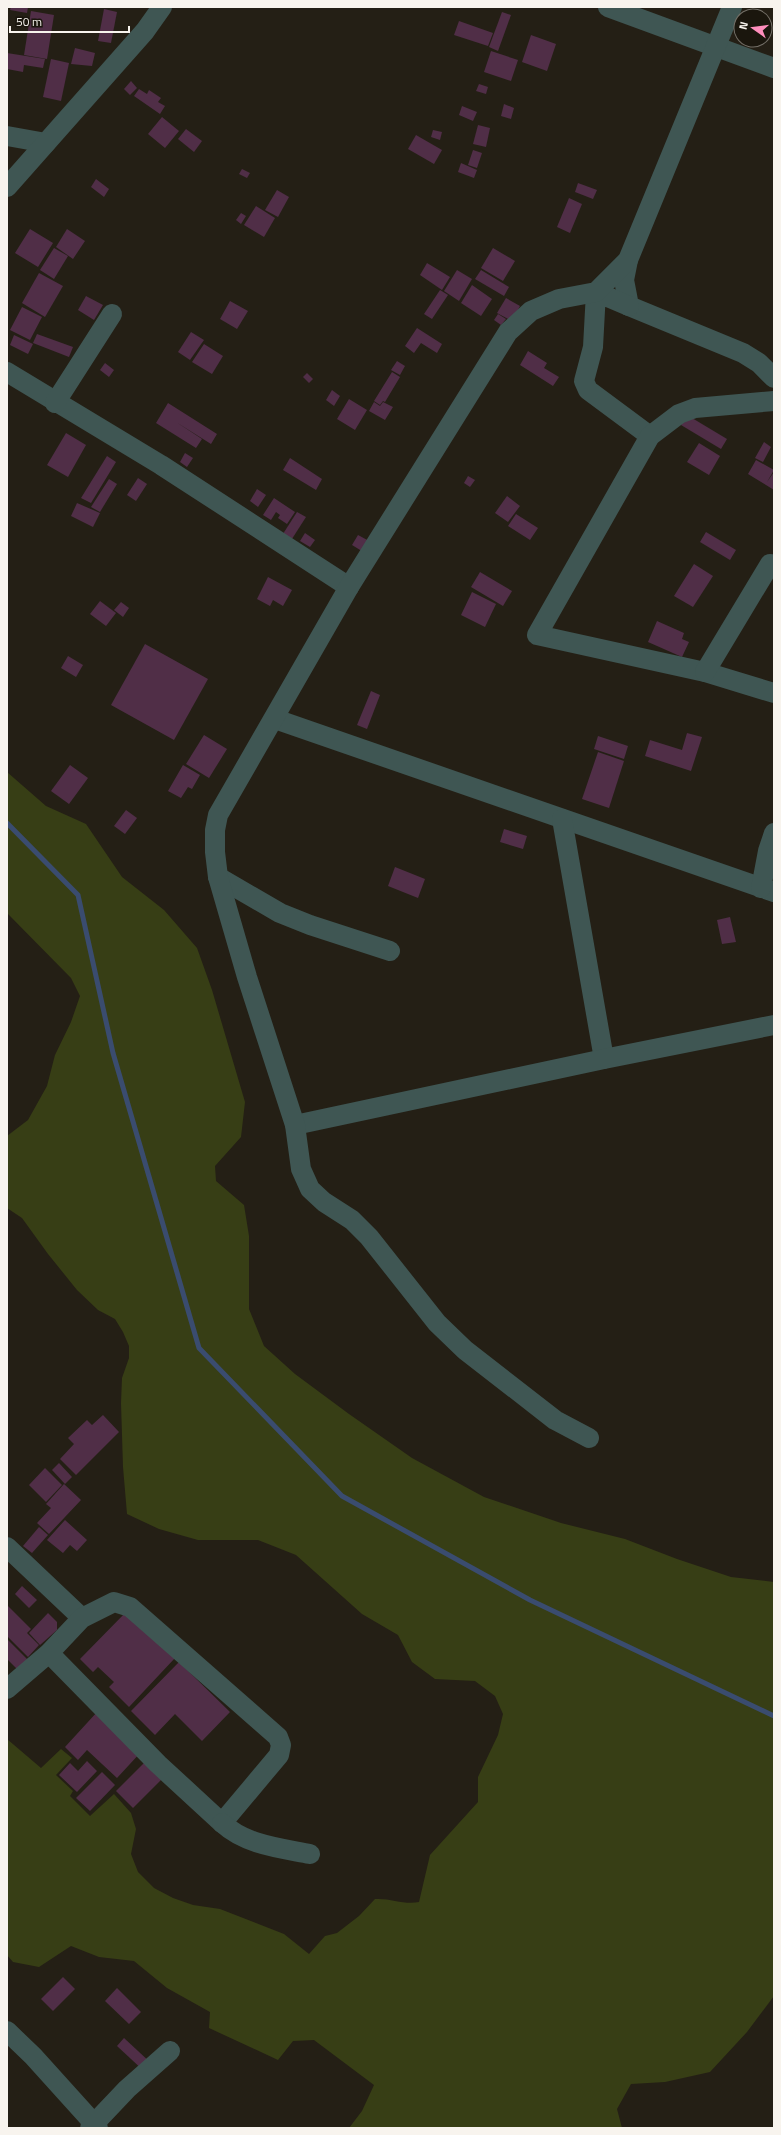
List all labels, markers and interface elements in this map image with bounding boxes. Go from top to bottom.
scale bar [10,8,129,34]
north arrow [733,8,773,48]
text: 50 m [16,12,42,31]
text: N [735,20,752,31]

